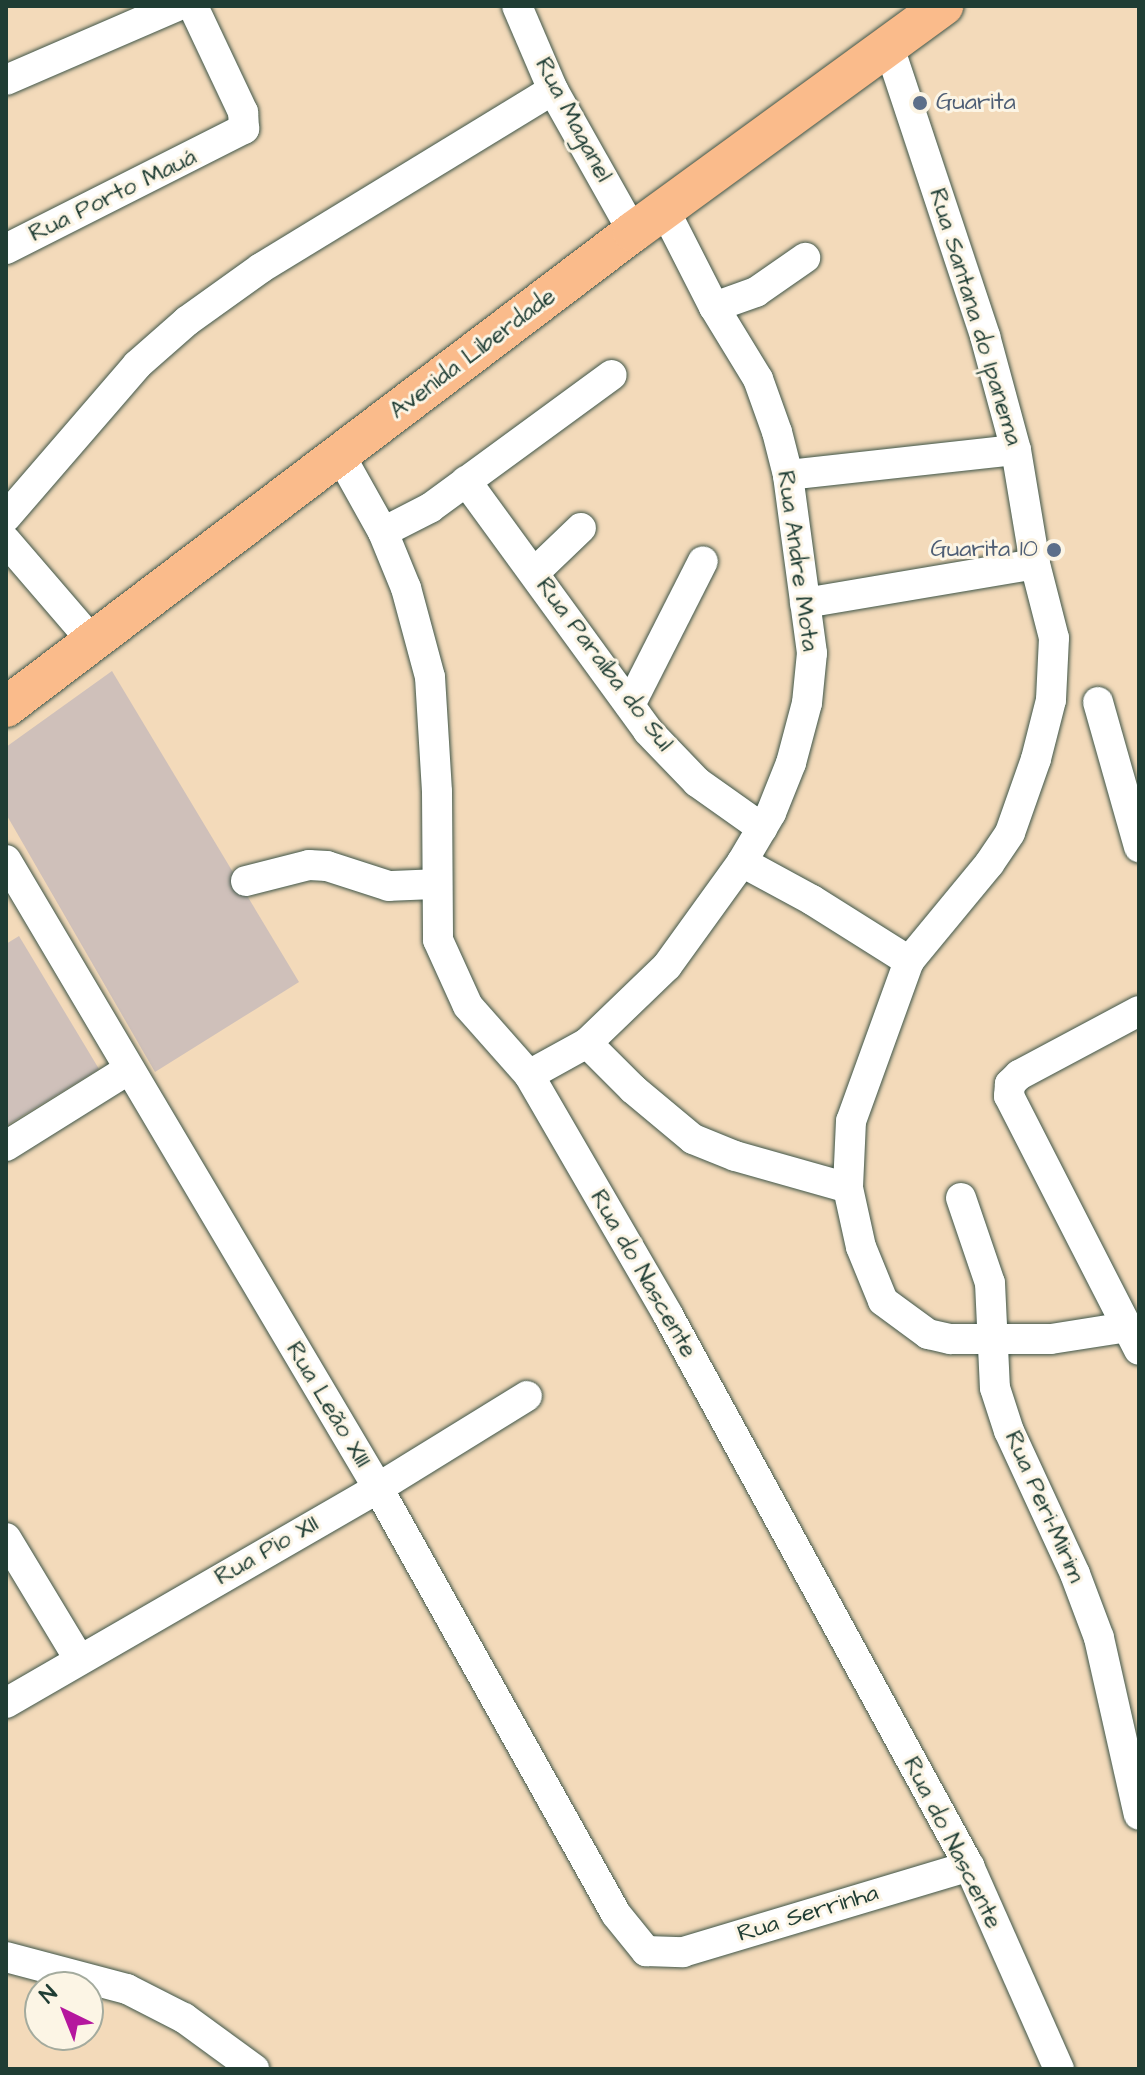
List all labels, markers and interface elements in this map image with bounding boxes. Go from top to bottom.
street label: Rua Maganel [528,53,618,187]
place label: Guarita [936,89,1016,117]
marker: Guarita [911,94,929,112]
street label: Rua Porto Mauá [25,143,201,249]
street label: Rua Santana do Ipanema [922,185,1028,449]
street label: Avenida Liberdade [384,282,562,426]
street label: Rua Andre Mota [770,469,824,653]
place label: Guarita 10 [930,536,1038,564]
marker: Guarita 10 [1045,541,1063,559]
street label: Rua Paraíba do Sul [529,573,679,757]
street label: Rua do Nascente [583,1185,703,1363]
street label: Rua Leão XIII [279,1337,377,1473]
street label: Rua Peri-Mirim [998,1427,1090,1587]
street label: Rua Pio XII [210,1510,324,1592]
street label: Rua do Nascente [896,1752,1008,1934]
street label: Rua Serrinha [734,1879,882,1949]
north arrow [24,1971,104,2051]
text: N [33,1979,64,2011]

